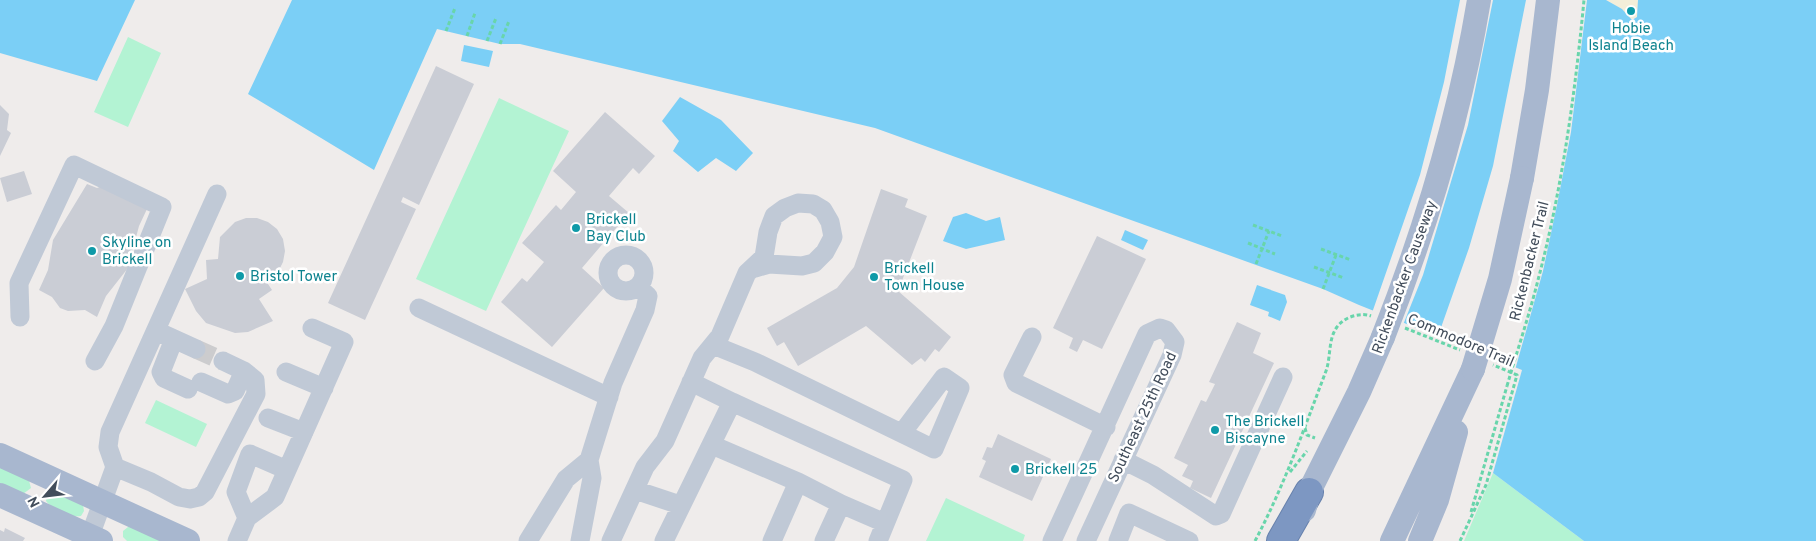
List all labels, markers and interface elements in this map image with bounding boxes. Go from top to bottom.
marker: Hobie Island Beach [1625,5,1637,17]
place label: Hobie Island Beach [1588,20,1674,56]
street label: Rickenbacker Causeway [1369,198,1442,357]
street label: Rickenbacker Trail [1506,199,1555,323]
place label: Brickell Bay Club [586,211,646,247]
marker: Brickell Bay Club [570,222,582,234]
place label: Skyline on Brickell [102,234,171,270]
marker: Skyline on Brickell [86,245,98,257]
place label: Brickell Town House [884,260,965,296]
place label: Bristol Tower [250,268,337,287]
marker: Bristol Tower [234,270,246,282]
marker: Brickell Town House [868,271,880,283]
street label: Commodore Trail [1404,310,1517,372]
street label: Southeast 25th Road [1105,349,1182,486]
place label: The Brickell Biscayne [1225,413,1304,449]
marker: The Brickell Biscayne [1209,424,1221,436]
place label: Brickell 25 [1025,461,1097,480]
marker: Brickell 25 [1009,463,1021,475]
north arrow [20,471,70,521]
text: N [25,493,45,510]

